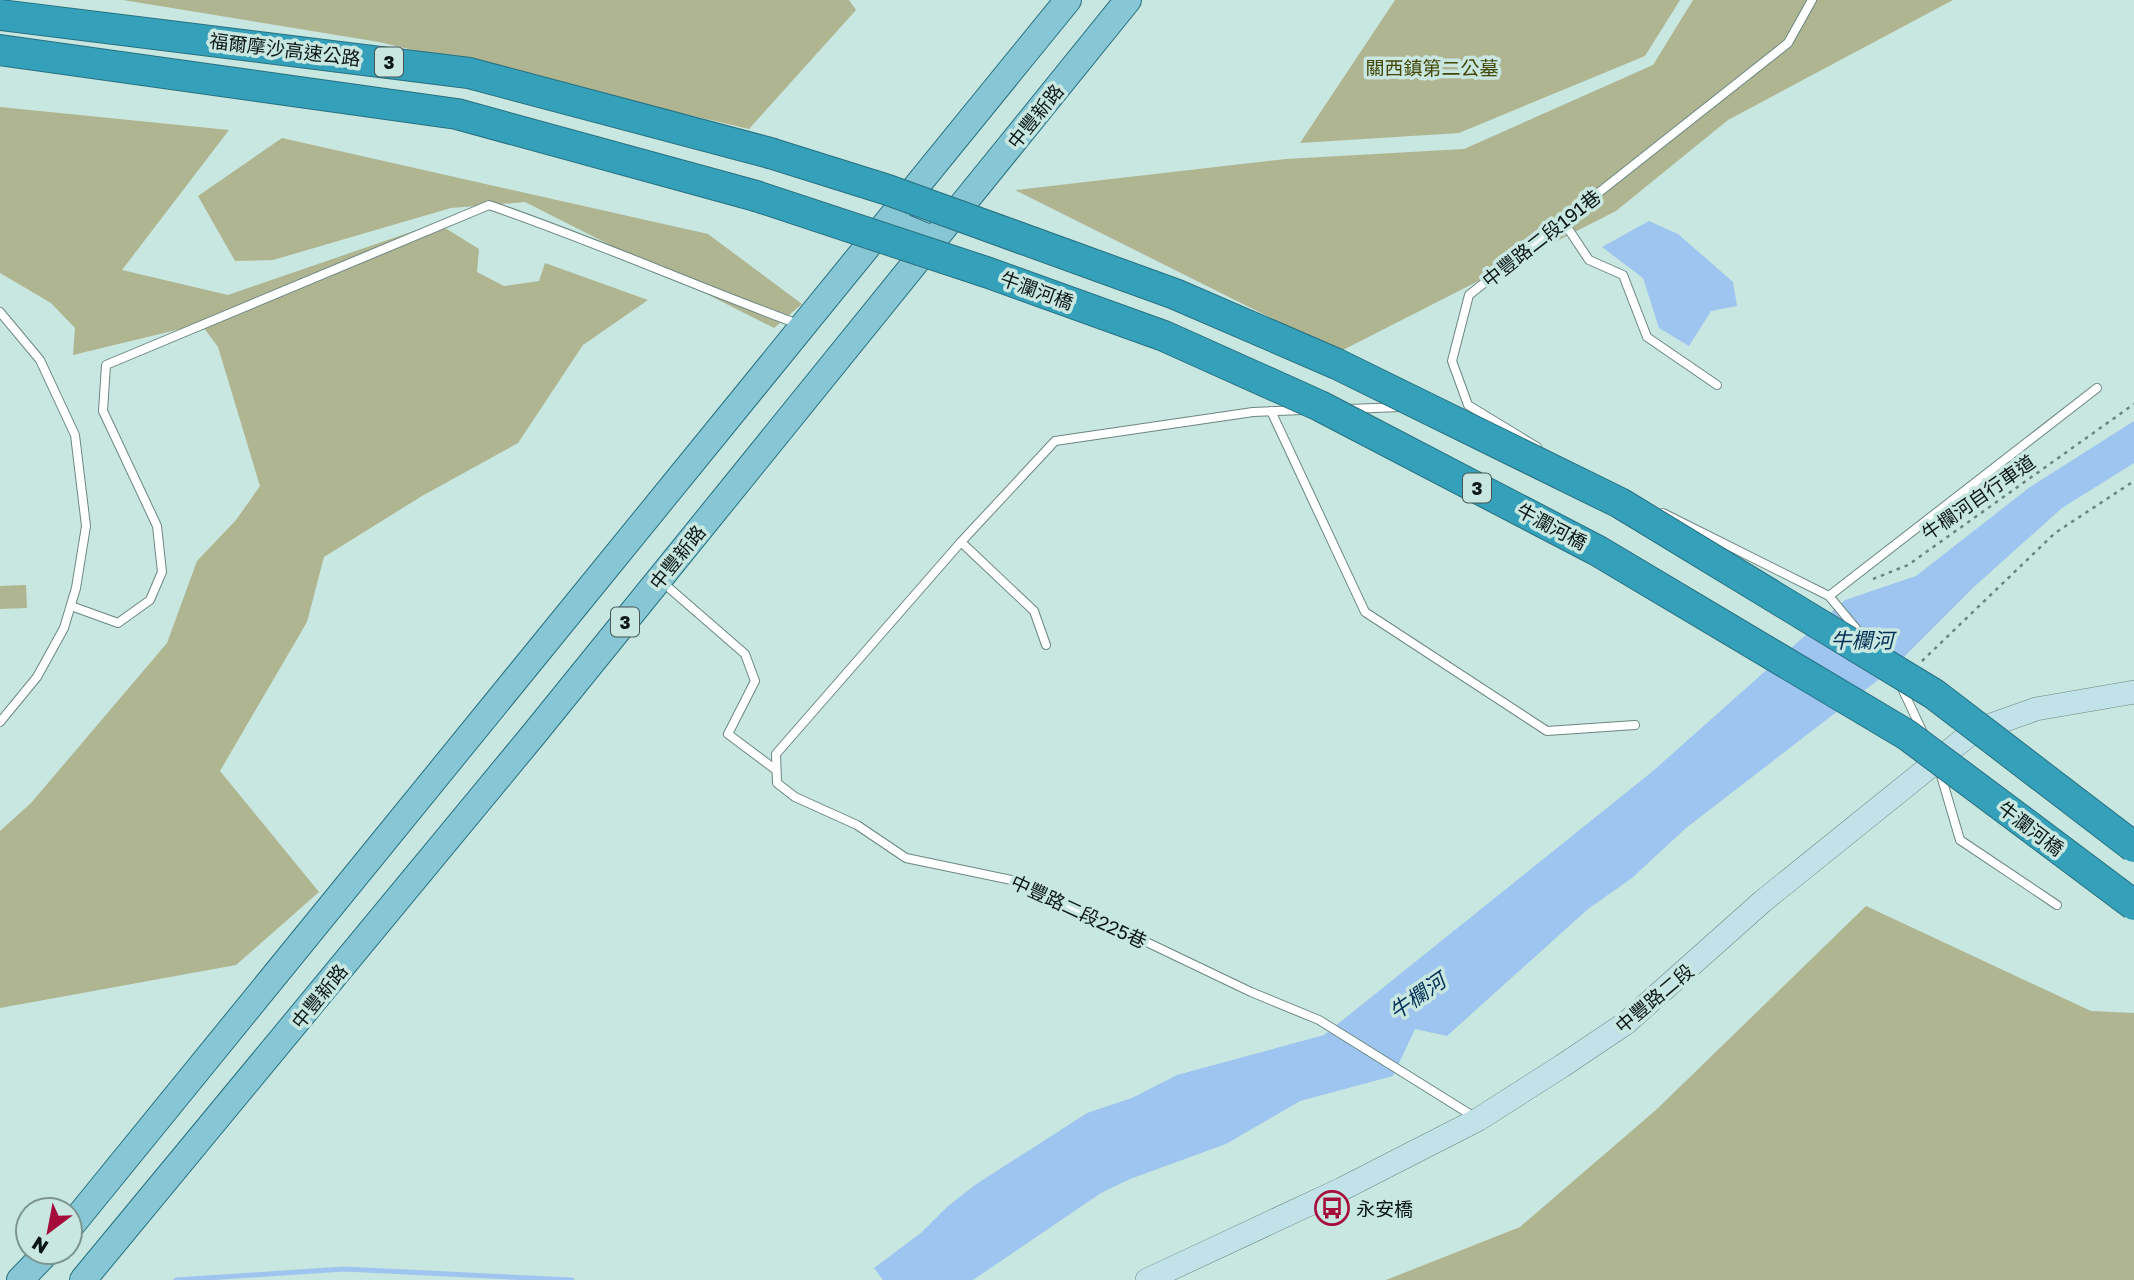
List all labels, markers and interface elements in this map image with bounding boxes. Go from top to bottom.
street label: 福爾摩沙高速公路 [208,28,362,70]
road number: 3 [375,48,403,76]
park label: 關西鎮第二公墓 [1365,56,1499,79]
street label: 中豐新路 [1002,79,1068,153]
street label: 中豐路二段191巷 [1477,185,1605,291]
street label: 牛瀾河橋 [997,266,1077,314]
street label: 牛欄河自行車道 [1917,449,2039,545]
road number: 3 [1463,474,1491,502]
street label: 牛瀾河橋 [1513,498,1591,554]
street label: 中豐新路 [644,520,710,594]
road number: 3 [611,608,639,636]
water label: 牛欄河 [1831,627,1897,653]
street label: 牛瀾河橋 [1994,796,2068,860]
street label: 中豐路二段225巷 [1007,870,1151,952]
street label: 中豐新路 [286,959,352,1033]
street label: 中豐路二段 [1610,959,1698,1037]
water label: 牛欄河 [1384,965,1454,1025]
bus stop icon: 永安橋 [1313,1189,1351,1227]
north arrow [14,1196,84,1266]
place label: 永安橋 [1356,1197,1413,1220]
text: N [28,1232,52,1259]

